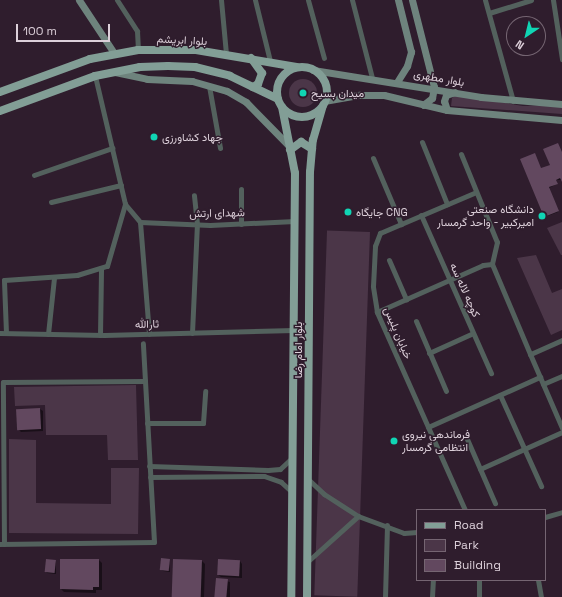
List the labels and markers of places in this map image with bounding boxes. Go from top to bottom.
place label: میدان بسیح [311,86,364,100]
marker: میدان بسیح [298,88,308,98]
place label: جهاد کشاورزی [162,130,223,144]
marker: جهاد کشاورزی [149,132,159,142]
place label: دانشگاه صنعتی امیرکبیر - واحد گرمسار [436,203,534,229]
place label: جایگاه CNG [356,205,408,219]
marker: جایگاه CNG [343,207,353,217]
marker: دانشگاه صنعتی امیرکبیر - واحد گرمسار [537,211,547,221]
place label: فرماندهی نیروی انتظامی گرمسار [402,428,470,454]
marker: فرماندهی نیروی انتظامی گرمسار [389,436,399,446]

